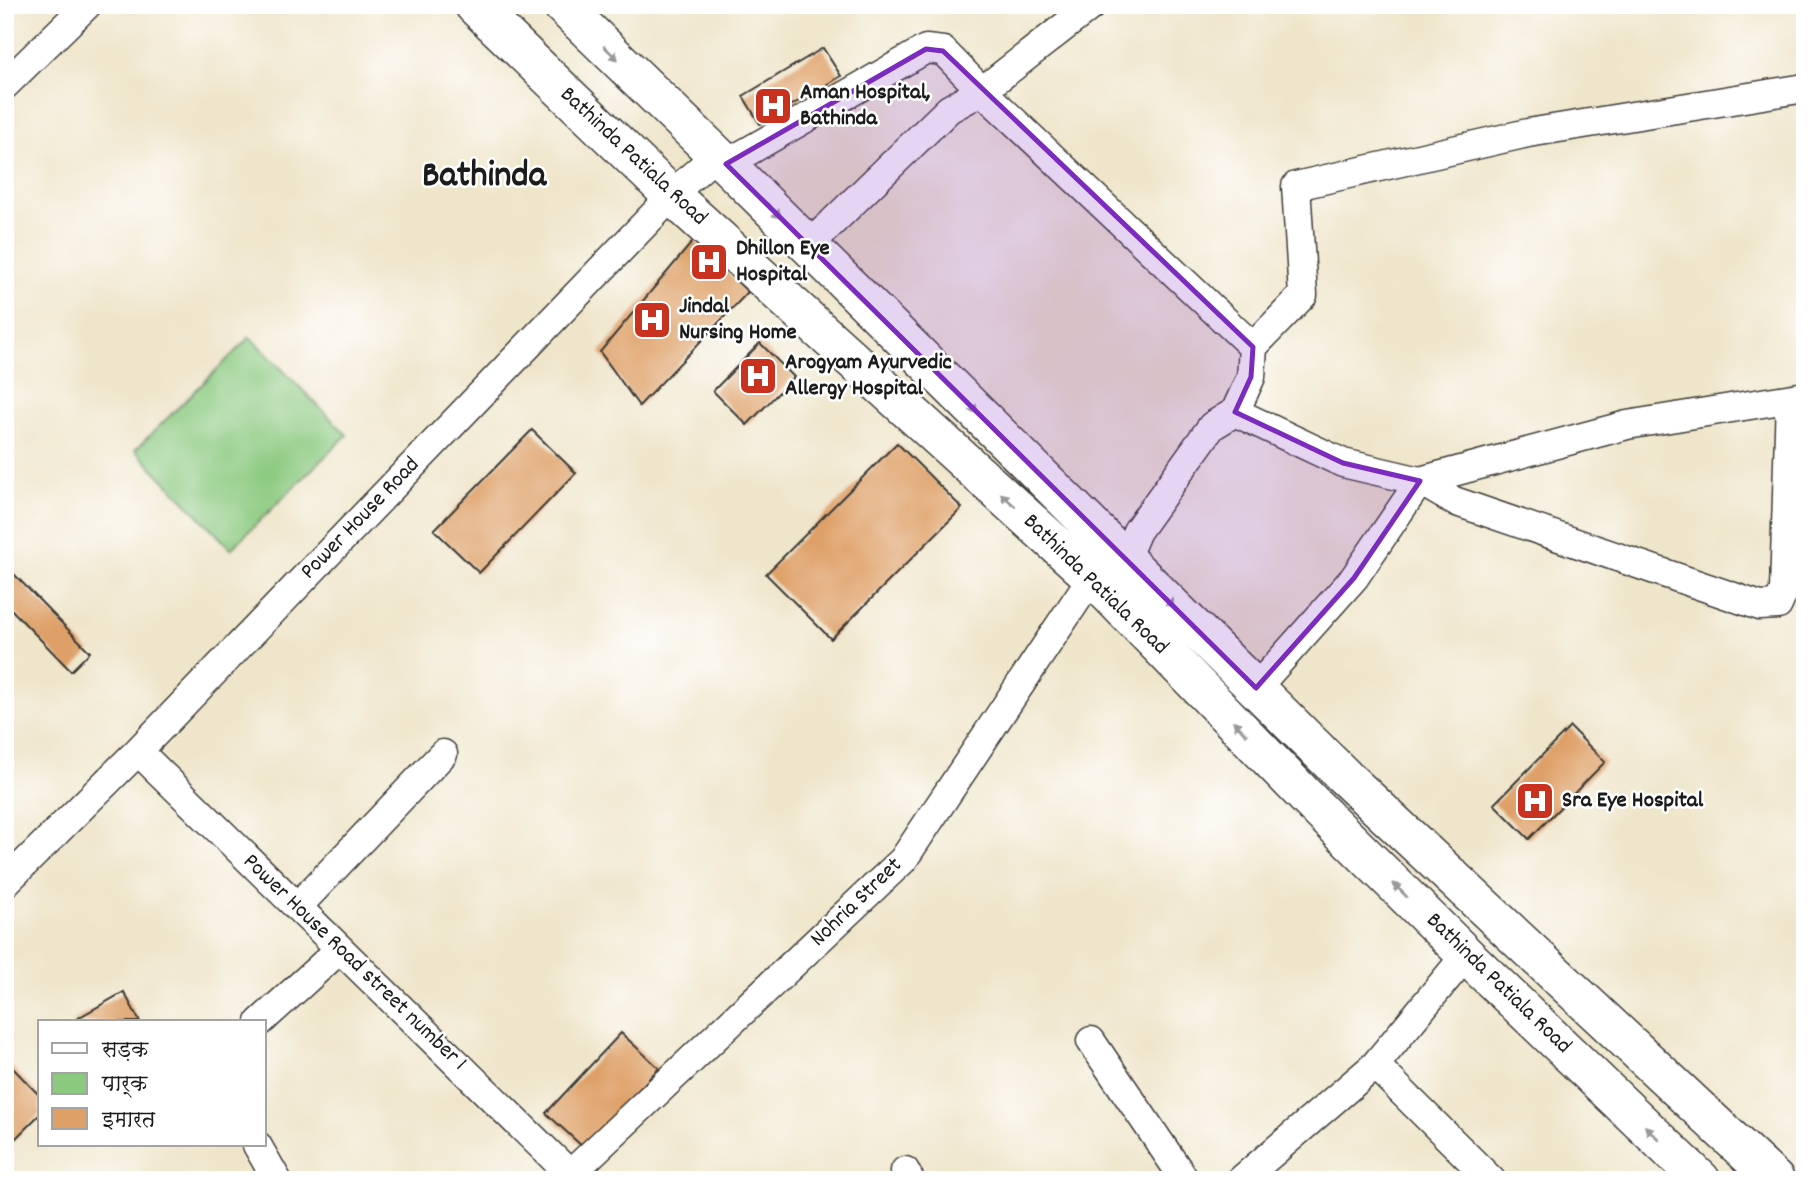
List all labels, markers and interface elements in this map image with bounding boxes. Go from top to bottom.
one-way arrow [602,44,619,60]
place label: Aman Hospital, Bathinda [800,77,931,136]
street label: Bathinda Patiala Road [552,80,714,234]
hospital icon: Aman Hospital, Bathinda [752,85,794,127]
district label: Bathinda [422,151,548,204]
one-way arrow [766,203,783,220]
place label: Dhillon Eye Hospital [736,233,830,292]
hospital icon: Dhillon Eye Hospital [688,241,730,283]
place label: Jindal Nursing Home [679,291,797,350]
hospital icon: Jindal Nursing Home [631,299,673,341]
place label: Arogyam Ayurvedic Allergy Hospital [785,347,952,406]
hospital icon: Arogyam Ayurvedic Allergy Hospital [737,355,779,397]
one-way arrow [962,397,979,413]
street label: Power House Road [294,450,428,588]
one-way arrow [1000,493,1017,509]
street label: Bathinda Patiala Road [1015,507,1175,663]
one-way arrow [1159,592,1176,609]
one-way arrow [1231,720,1248,737]
hospital icon: Sra Eye Hospital [1514,780,1556,822]
place label: Sra Eye Hospital [1562,785,1704,818]
street label: Power House Road street number 1 [234,847,474,1079]
street label: Nohria Street [804,851,910,955]
one-way arrow [1392,882,1409,898]
street label: Bathinda Patiala Road [1418,906,1578,1062]
legend [38,1020,266,1146]
text: सड़क [101,1037,149,1067]
text: पार्क [101,1071,148,1101]
text: इमारत [101,1107,156,1137]
one-way arrow [1644,1125,1661,1141]

